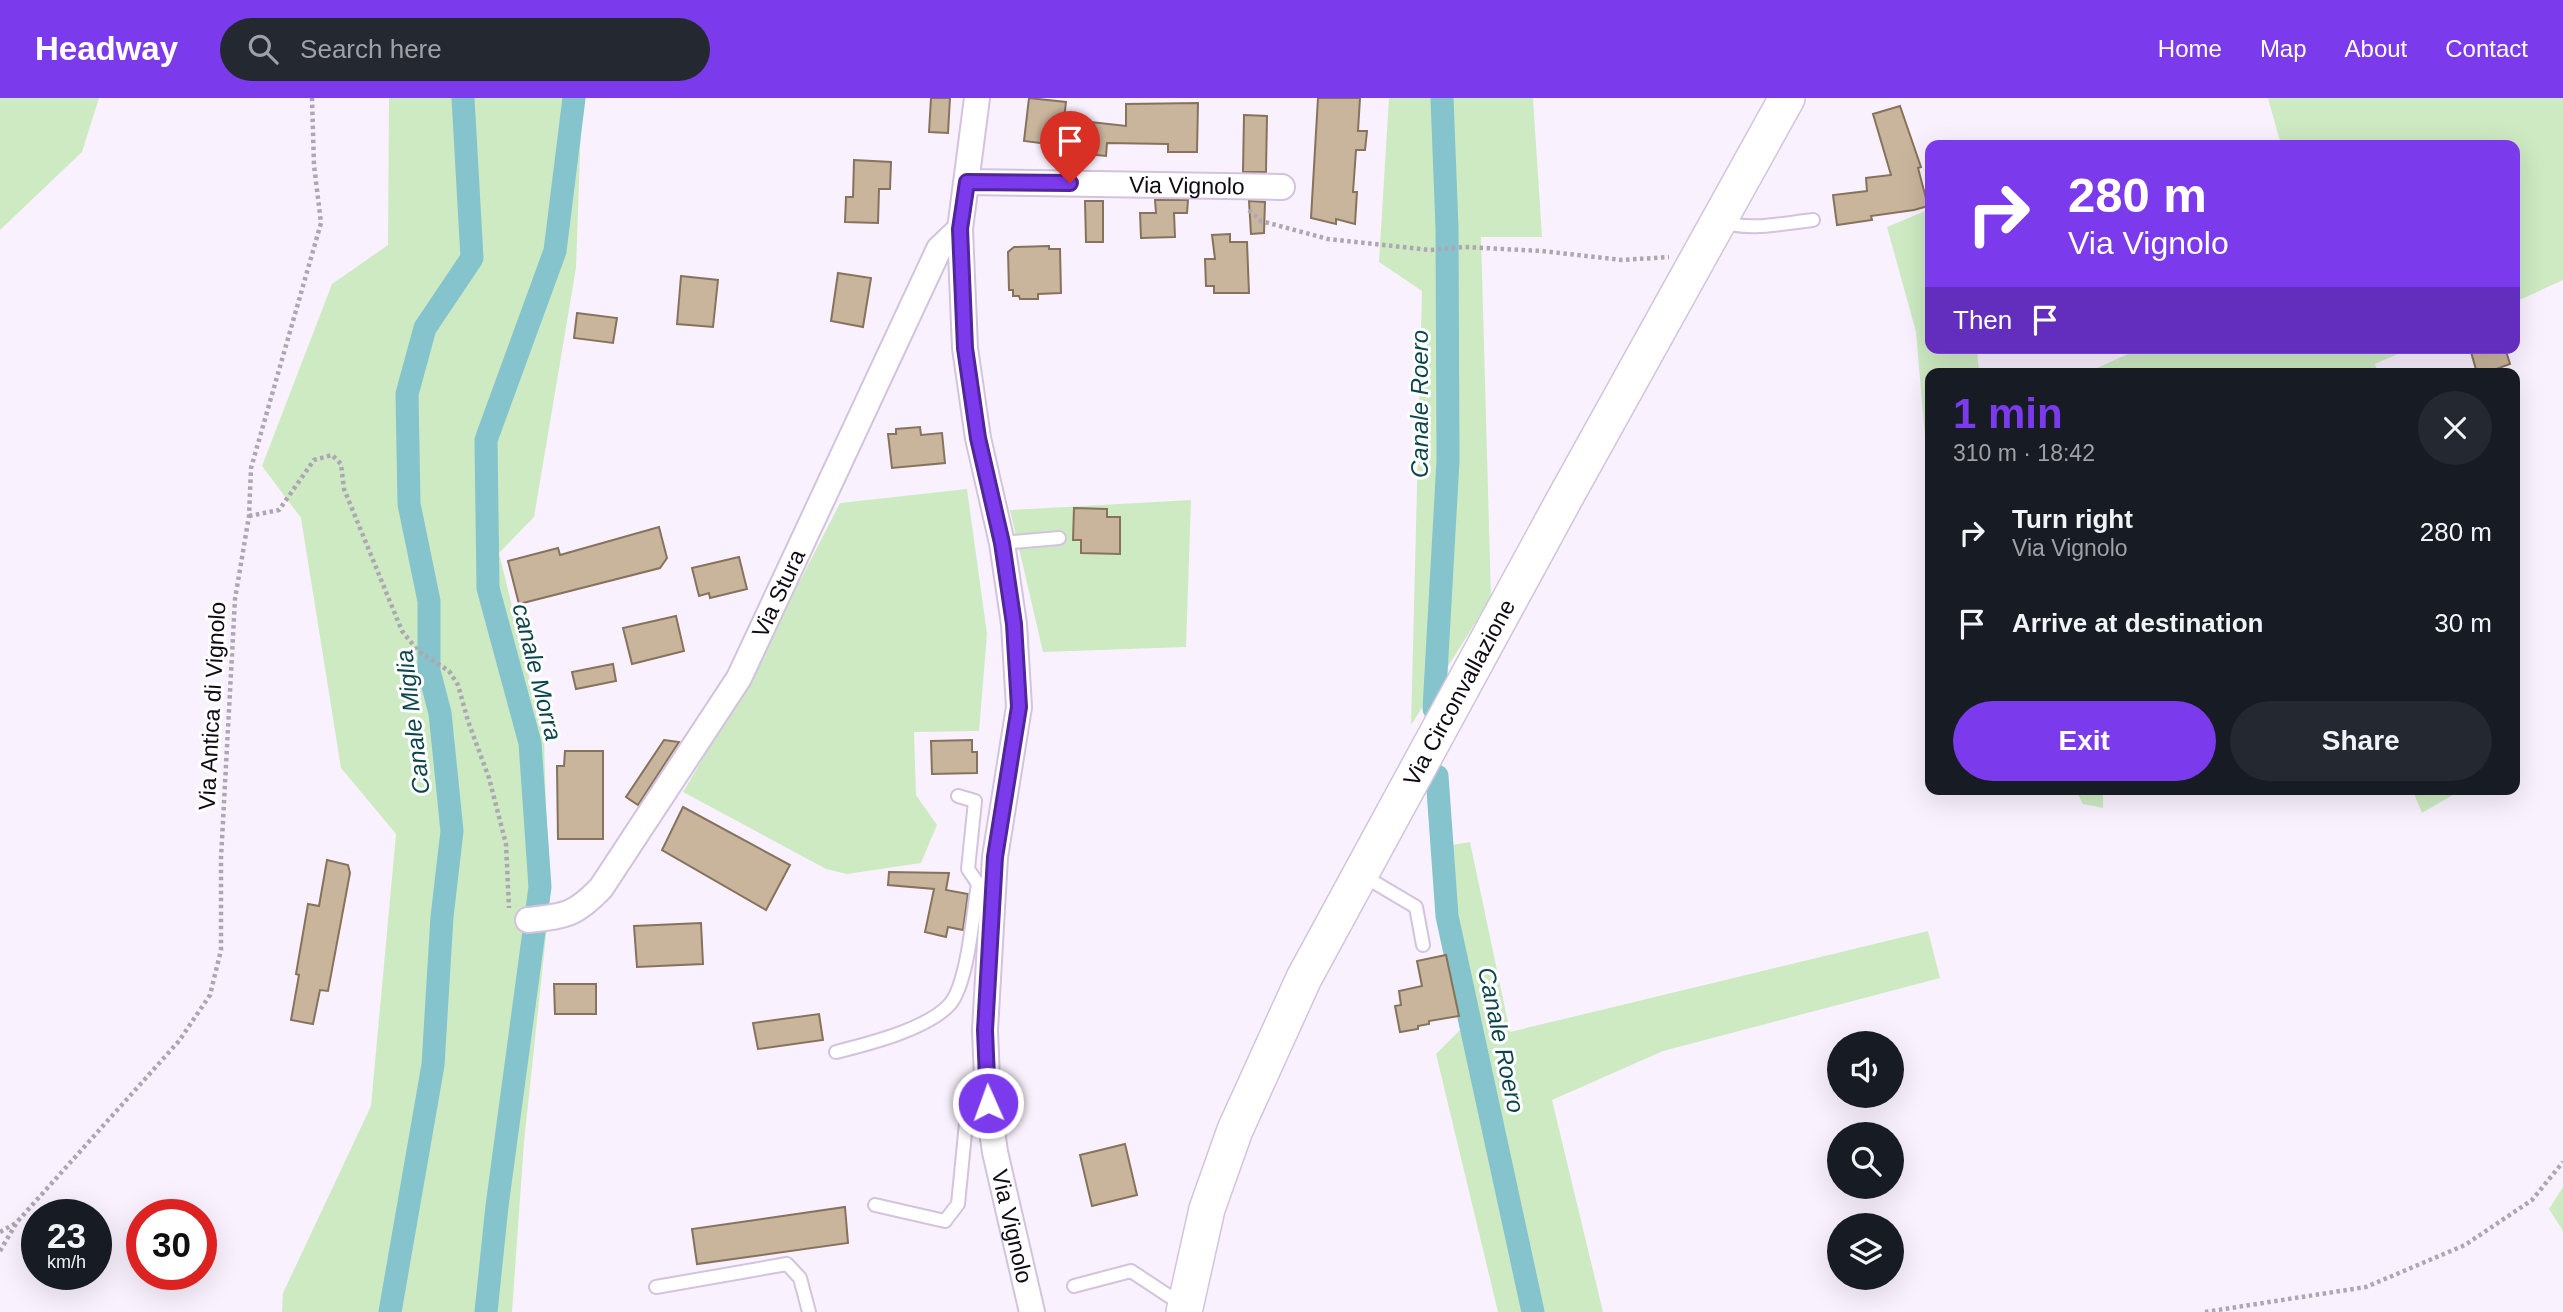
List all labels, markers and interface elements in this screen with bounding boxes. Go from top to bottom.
search box [220,18,710,81]
text: Headway [35,30,178,67]
icon: search [244,30,282,68]
text: Search here [300,34,442,64]
text: Home [2158,35,2222,62]
text: Map [2260,35,2307,62]
text: About [2345,35,2407,62]
text: Contact [2445,35,2528,62]
pin [1040,111,1100,183]
icon: arrive [1051,122,1089,160]
icon: right [1953,168,2044,259]
text: 280 m [2068,168,2207,222]
street label: Via Vignolo [1129,172,1245,199]
text: Via Vignolo [2068,225,2229,261]
icon: arrive [2026,301,2064,339]
text: Then [1953,305,2012,335]
water label: Canale Roero [1406,330,1433,478]
text: 1 min [1953,390,2063,437]
button: close [2418,391,2492,465]
text: 310 m · 18:42 [1953,440,2095,466]
text: Turn right [2012,504,2133,534]
icon: right [1953,514,1991,552]
text: 280 m [2420,517,2492,547]
text: Via Vignolo [2012,535,2128,561]
street label: Via Stura [747,545,810,642]
street label: Via Circonvallazione [1398,595,1520,790]
street label: Via Antica di Vignolo [194,601,230,811]
water label: canale Morra [507,601,568,743]
icon: arrive [1953,605,1991,643]
text: Arrive at destination [2012,608,2263,638]
text: 30 m [2434,608,2492,638]
water label: Canale Miglia [390,648,435,796]
button: Exit [1953,701,2216,781]
button: Share [2230,701,2492,781]
water label: Canale Roero [1473,965,1530,1115]
map controls [1827,1031,1904,1290]
button: sound [1827,1031,1904,1108]
position arrow [951,1066,1025,1140]
button: search [1827,1122,1904,1199]
street label: Via Vignolo [987,1167,1038,1286]
speed limit sign: 30 [126,1199,217,1290]
button: layers [1827,1213,1904,1290]
text: 23 [47,1216,86,1255]
text: km/h [47,1252,86,1272]

